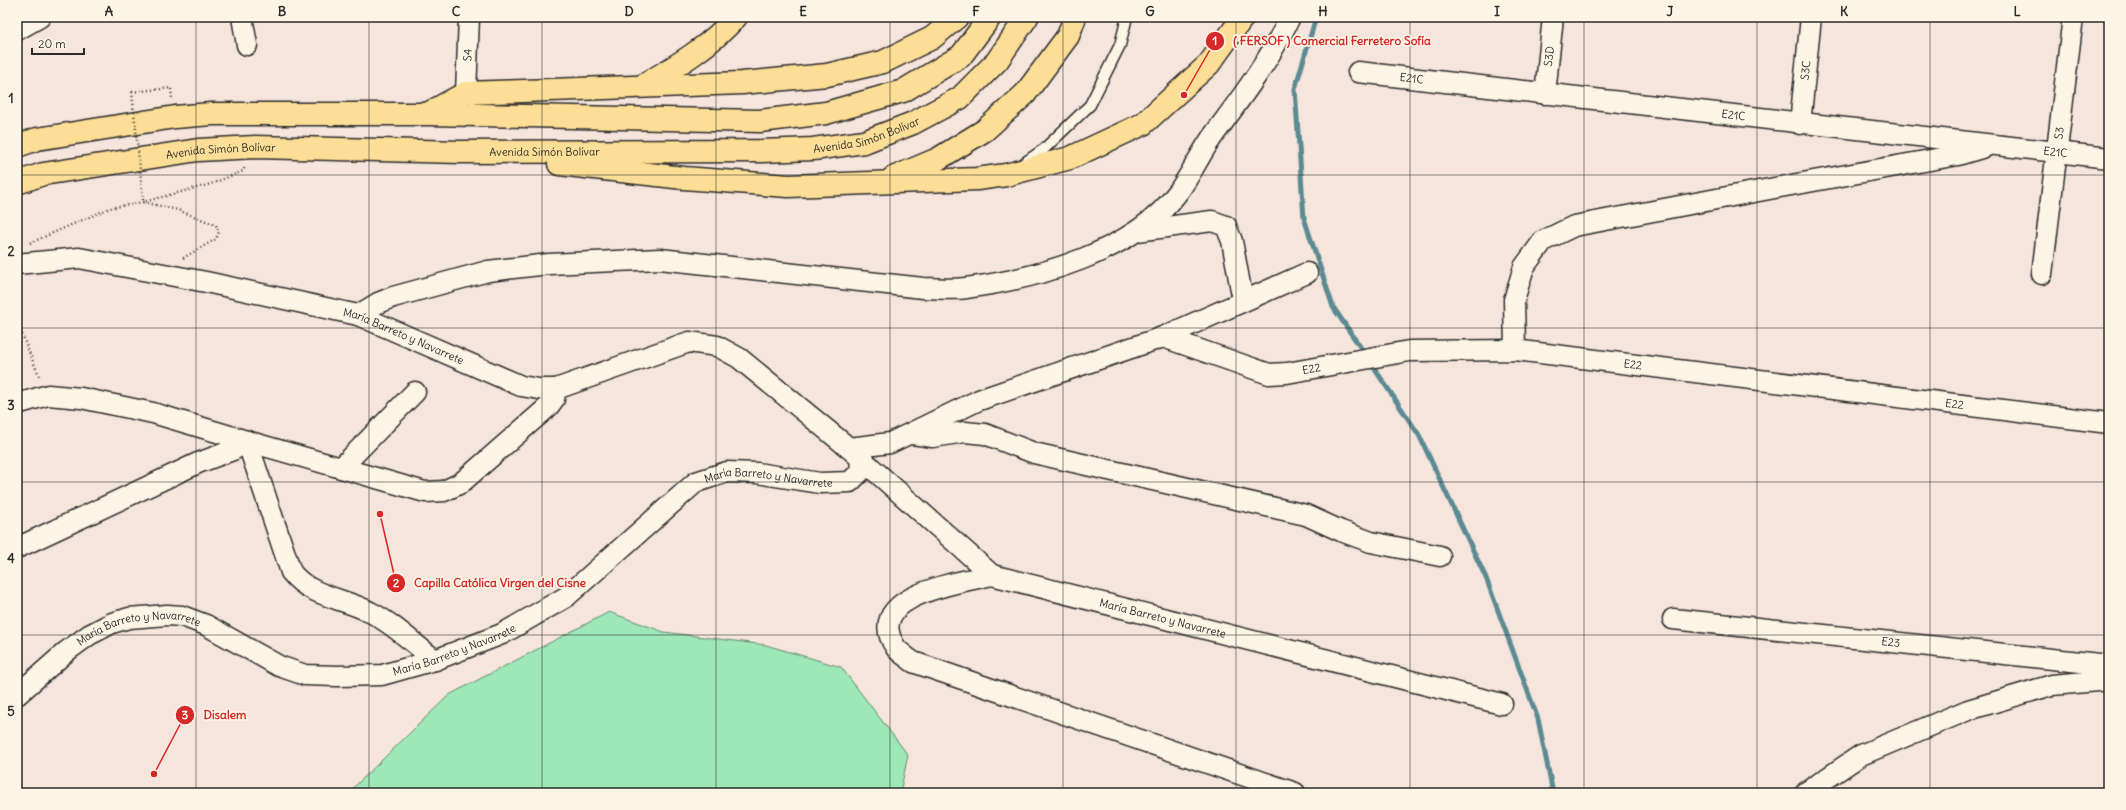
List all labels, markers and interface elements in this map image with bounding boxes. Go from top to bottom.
text: A [105,3,114,20]
text: B [278,3,287,20]
text: C [452,3,461,20]
text: D [624,3,634,20]
text: E [799,3,807,20]
text: F [972,3,980,20]
text: G [1145,3,1155,20]
text: H [1318,3,1328,20]
text: I [1494,3,1500,20]
text: J [1667,3,1674,20]
text: K [1840,3,1849,20]
text: L [2013,3,2021,20]
callout: ( FERSOF ) Comercial Ferretero Sofía [1205,29,1439,53]
scale bar [32,30,84,56]
text: 1 [1213,33,1217,48]
text: ( FERSOF ) Comercial Ferretero Sofía [1233,33,1431,49]
text: 20 m [38,36,66,51]
street label: S3D [1541,45,1557,67]
street label: S4 [460,49,475,62]
street label: S3C [1798,60,1813,81]
street label: E21C [1399,70,1424,86]
text: 1 [8,90,14,107]
street label: E21C [1721,107,1746,123]
street label: Avenida Simón Bolívar [812,113,923,156]
street label: S3 [2051,126,2067,140]
street label: Avenida Simón Bolívar [165,140,276,162]
street label: E21C [2043,144,2068,160]
street label: Avenida Simón Bolívar [489,145,600,159]
text: 2 [7,243,15,260]
street label: María Barreto y Navarrete [342,305,466,367]
street label: E22 [1623,356,1643,373]
street label: E22 [1301,360,1322,377]
street label: E22 [1944,396,1964,412]
text: 3 [7,397,15,414]
street label: María Barreto y Navarrete [702,465,833,490]
text: 4 [7,550,15,567]
callout: Capilla Católica Virgen del Cisne [386,571,594,595]
text: 2 [393,575,400,590]
text: Capilla Católica Virgen del Cisne [414,575,587,591]
street label: María Barreto y Navarrete [1098,595,1228,641]
street label: María Barreto y Navarrete [74,608,203,649]
street label: María Barreto y Navarrete [391,621,518,679]
street label: E23 [1881,634,1901,650]
text: 5 [7,703,15,720]
callout: Disalem [175,703,254,727]
text: 3 [182,707,189,722]
text: Disalem [203,707,247,722]

